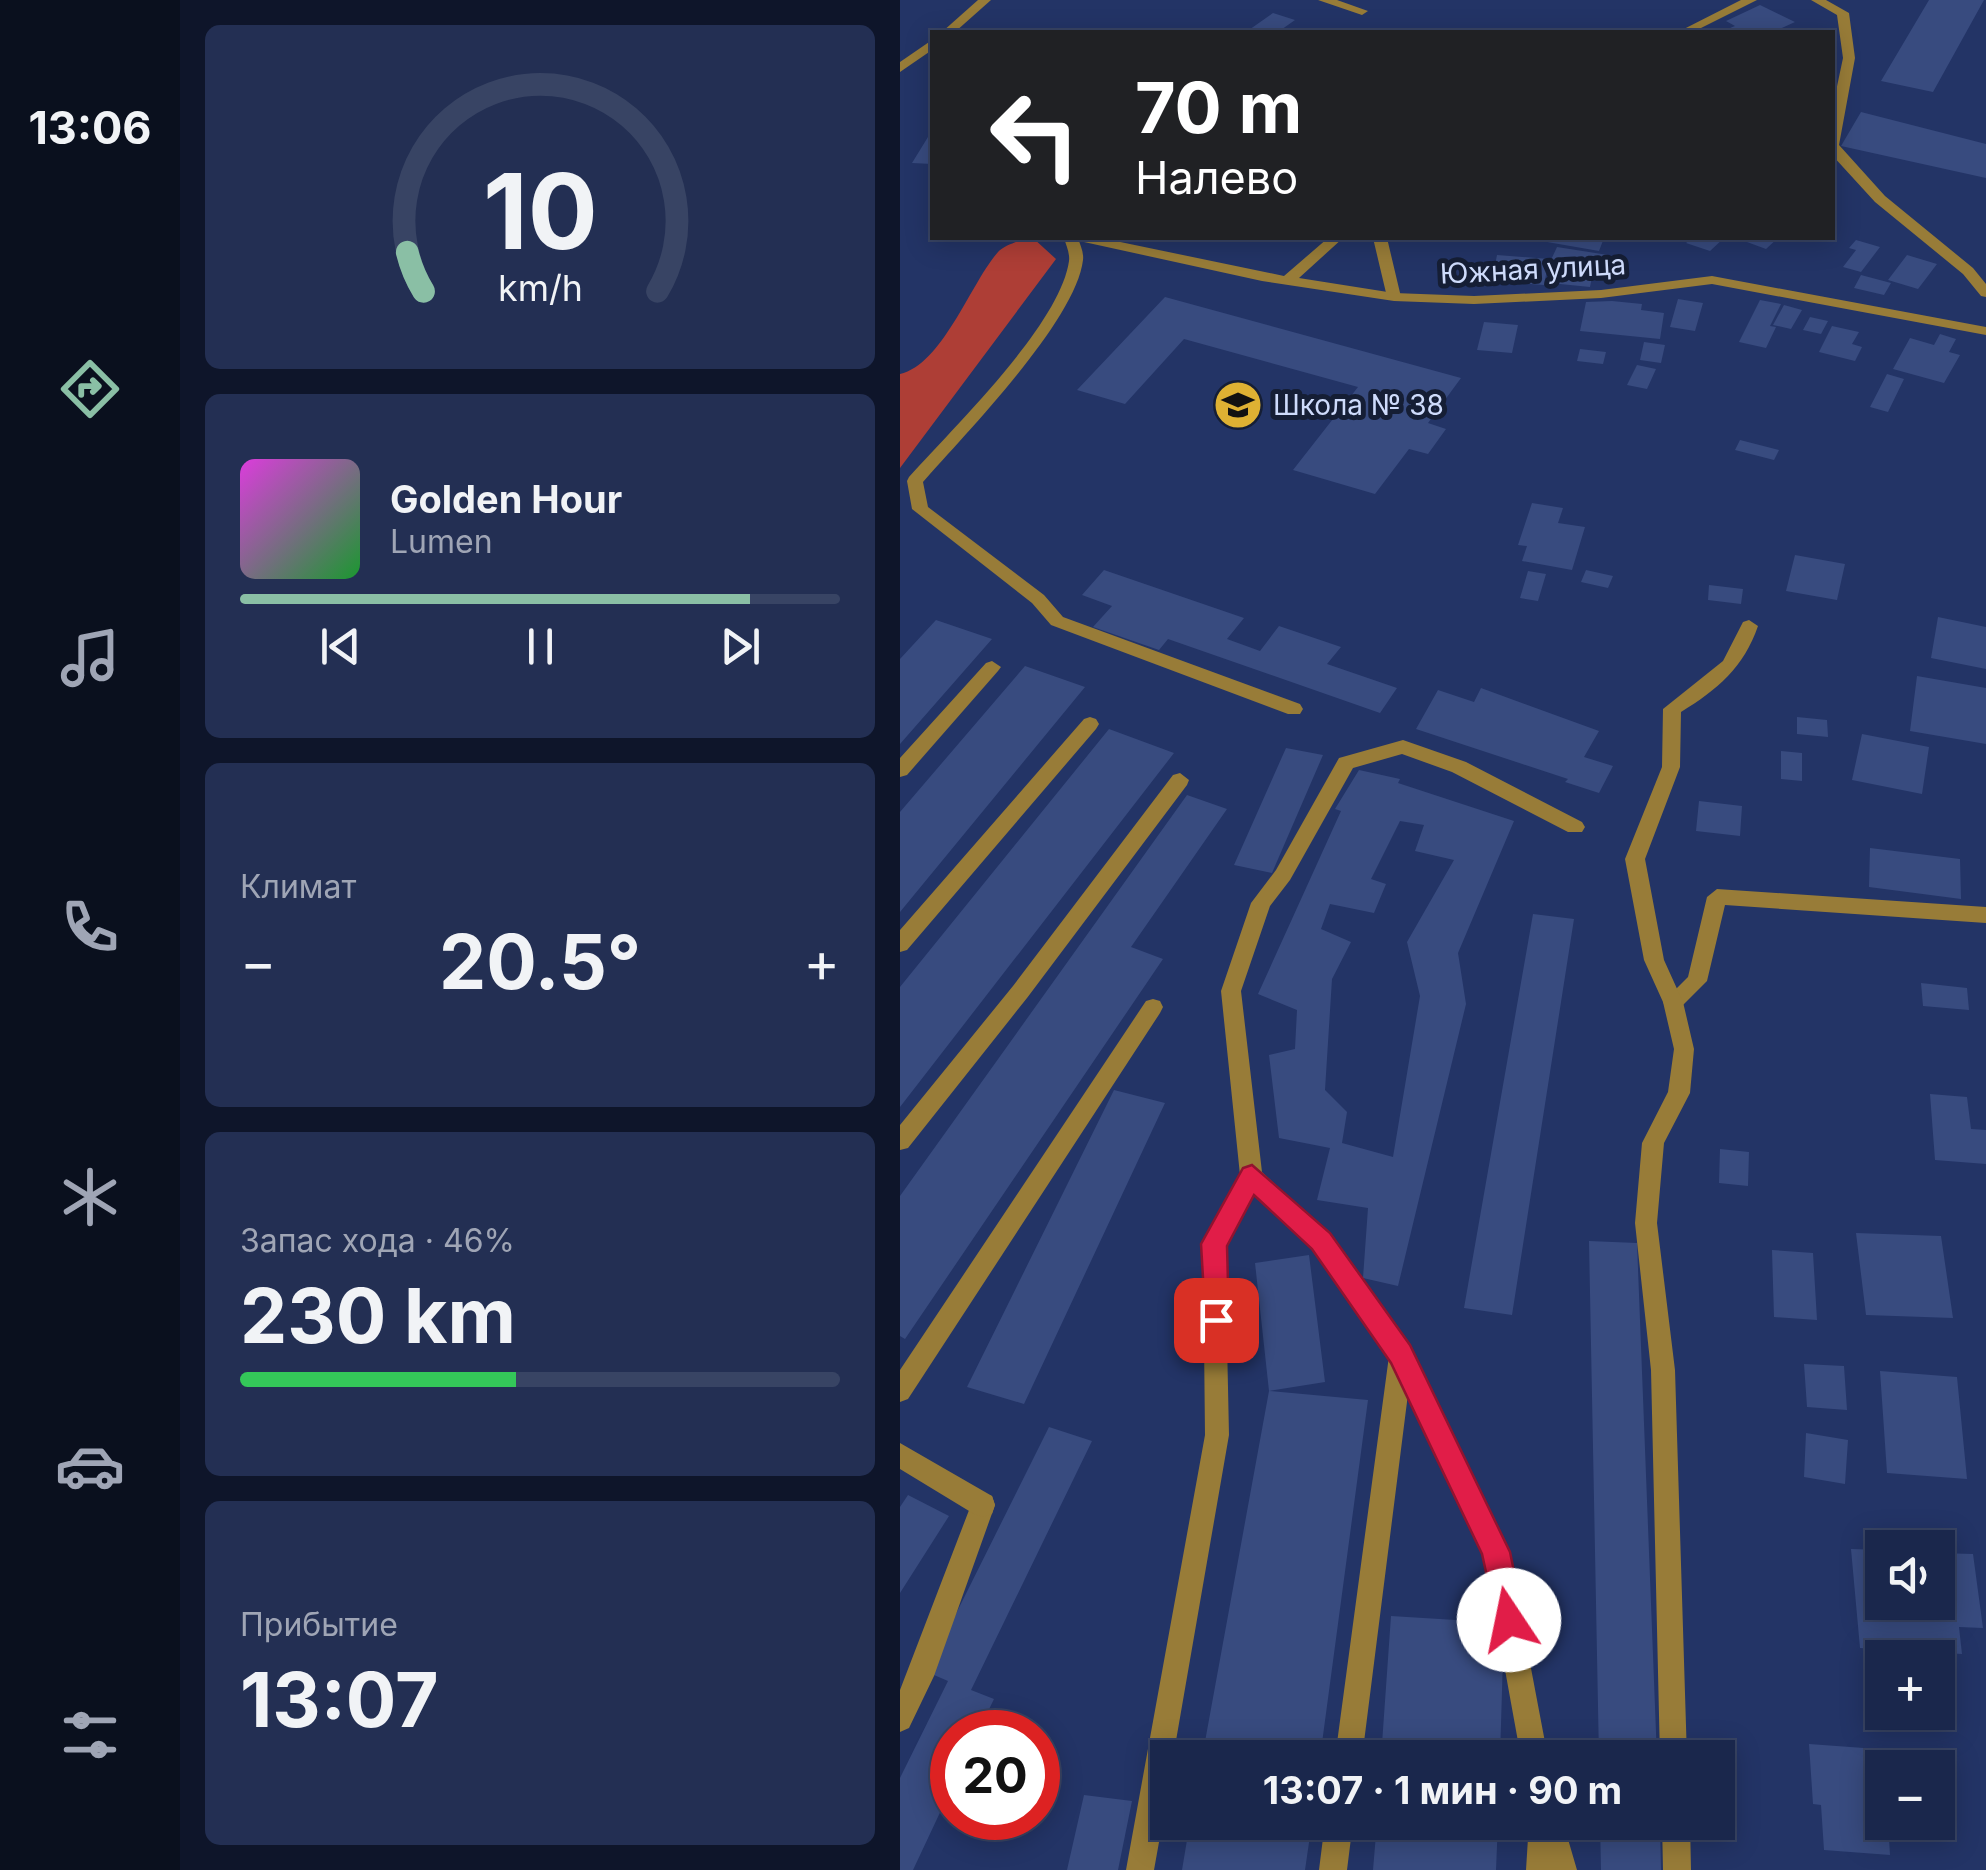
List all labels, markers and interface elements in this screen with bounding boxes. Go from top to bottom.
text: 70 m [1135,65,1302,150]
icon: left [970,70,1100,200]
text: 13:06 [28,100,152,155]
text: 10 [483,148,597,274]
text: Налево [1135,150,1298,205]
street label: Южная улица [1439,247,1627,291]
text: km/h [498,266,582,310]
icon: directions [55,354,125,424]
school or university icon: Школа № 38 [1212,379,1264,431]
place label: Школа № 38 [1273,388,1444,422]
text: Golden Hour [390,476,622,522]
text: Lumen [390,522,493,561]
icon: previous [313,619,368,674]
icon: pause [513,619,568,674]
icon: next [713,619,768,674]
icon: music [55,623,125,693]
text: Климат [240,867,356,906]
icon: phone [55,892,125,962]
text: 20.5° [439,916,641,1007]
text: − [240,929,276,995]
text: + [804,929,840,995]
icon: climate [55,1162,125,1232]
text: Запас хода · 46% [240,1221,515,1260]
text: 230 km [240,1270,516,1361]
pin [1174,1278,1259,1363]
icon: arrive [1189,1293,1244,1348]
icon: car [55,1431,125,1501]
map controls [1865,1530,1955,1840]
button: sound [1865,1530,1955,1620]
position arrow [1457,1568,1561,1672]
text: Прибытие [240,1605,398,1644]
button: + [1865,1640,1955,1730]
text: 13:07 [240,1654,439,1745]
icon: filters [55,1700,125,1770]
speed limit sign: 20 [930,1710,1060,1840]
button: − [1865,1750,1955,1840]
text: 13:07 · 1 мин · 90 m [1263,1767,1622,1813]

